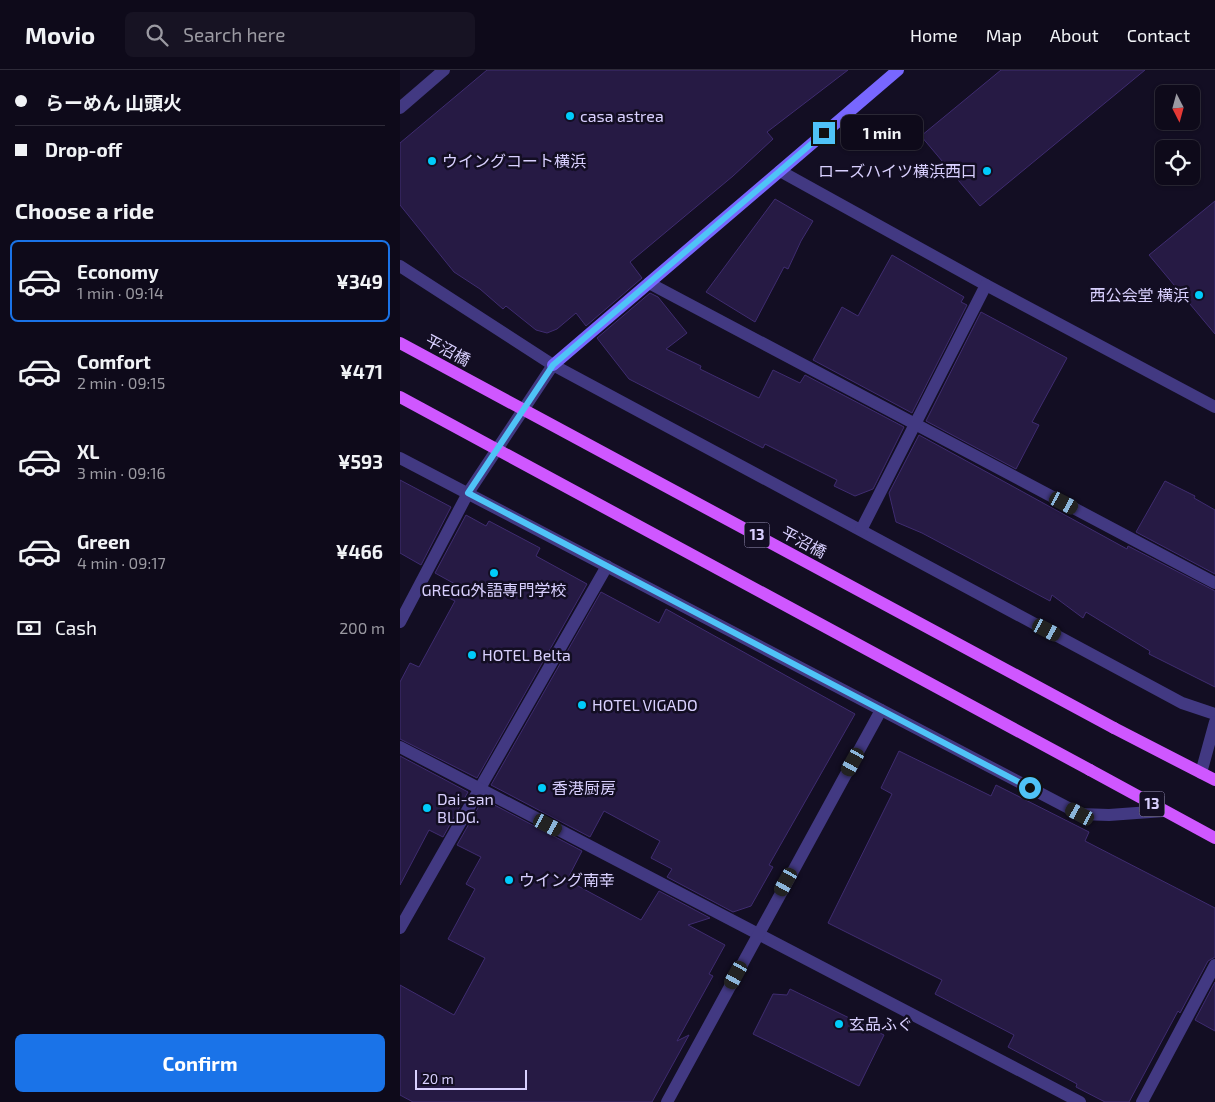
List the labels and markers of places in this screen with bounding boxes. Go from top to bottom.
place label: casa astrea [580,106,664,125]
marker: casa astrea [564,110,576,122]
place label: ウイングコート横浜 [442,151,586,170]
marker: ウイングコート横浜 [426,155,438,167]
place label: ローズハイツ横浜西口 [818,161,977,180]
marker: ローズハイツ横浜西口 [981,165,993,177]
place label: 西公会堂 横浜 [1089,285,1189,304]
marker: 西公会堂 横浜 [1193,289,1205,301]
marker: GREGG外語専門学校 [488,567,500,579]
place label: GREGG外語専門学校 [422,580,566,599]
place label: HOTEL Belta [482,645,571,664]
marker: HOTEL Belta [466,649,478,661]
place label: HOTEL VIGADO [592,695,698,714]
marker: HOTEL VIGADO [576,699,588,711]
place label: 香港厨房 [552,778,616,797]
marker: 香港厨房 [536,782,548,794]
place label: Dai-san BLDG. [437,789,494,826]
marker: Dai-san BLDG. [421,802,433,814]
place label: ウイング南幸 [519,870,615,889]
marker: ウイング南幸 [503,874,515,886]
place label: 玄品ふぐ [849,1014,913,1033]
marker: 玄品ふぐ [833,1018,845,1030]

